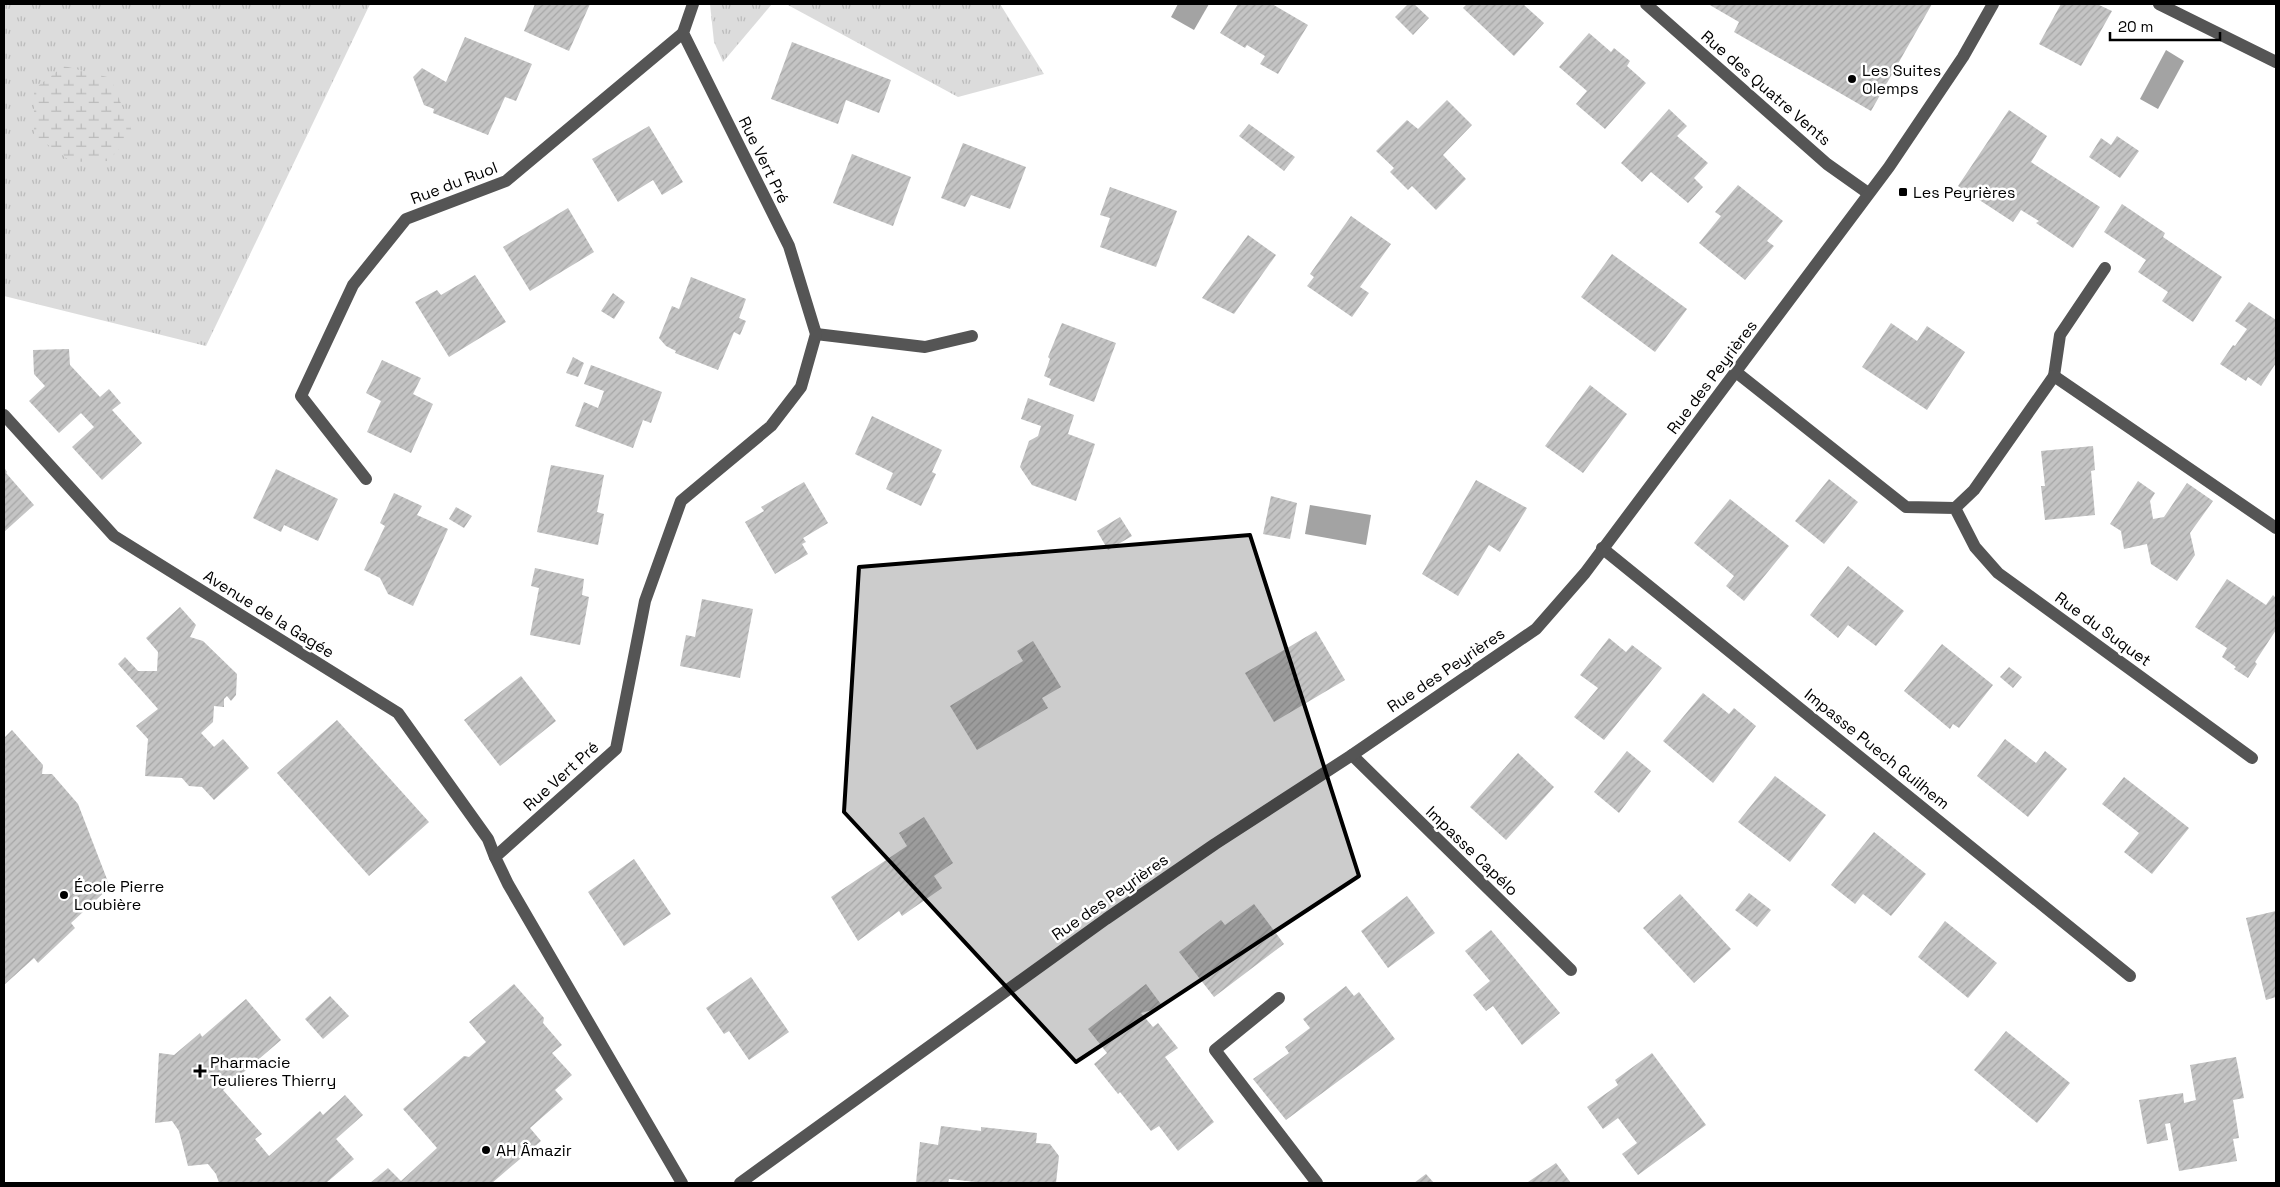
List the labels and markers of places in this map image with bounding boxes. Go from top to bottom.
place label: Les Suites Olemps [1862,60,1941,99]
marker: Les Suites Olemps [1846,73,1858,85]
place label: Les Peyrières [1913,182,2015,203]
marker: Les Peyrières [1897,186,1909,198]
place label: École Pierre Loubière [74,876,164,915]
marker: École Pierre Loubière [58,889,70,901]
place label: Pharmacie Teulieres Thierry [210,1052,336,1091]
marker: Pharmacie Teulieres Thierry [194,1065,206,1077]
place label: AH Âmazir [496,1140,572,1161]
marker: AH Âmazir [480,1144,492,1156]

